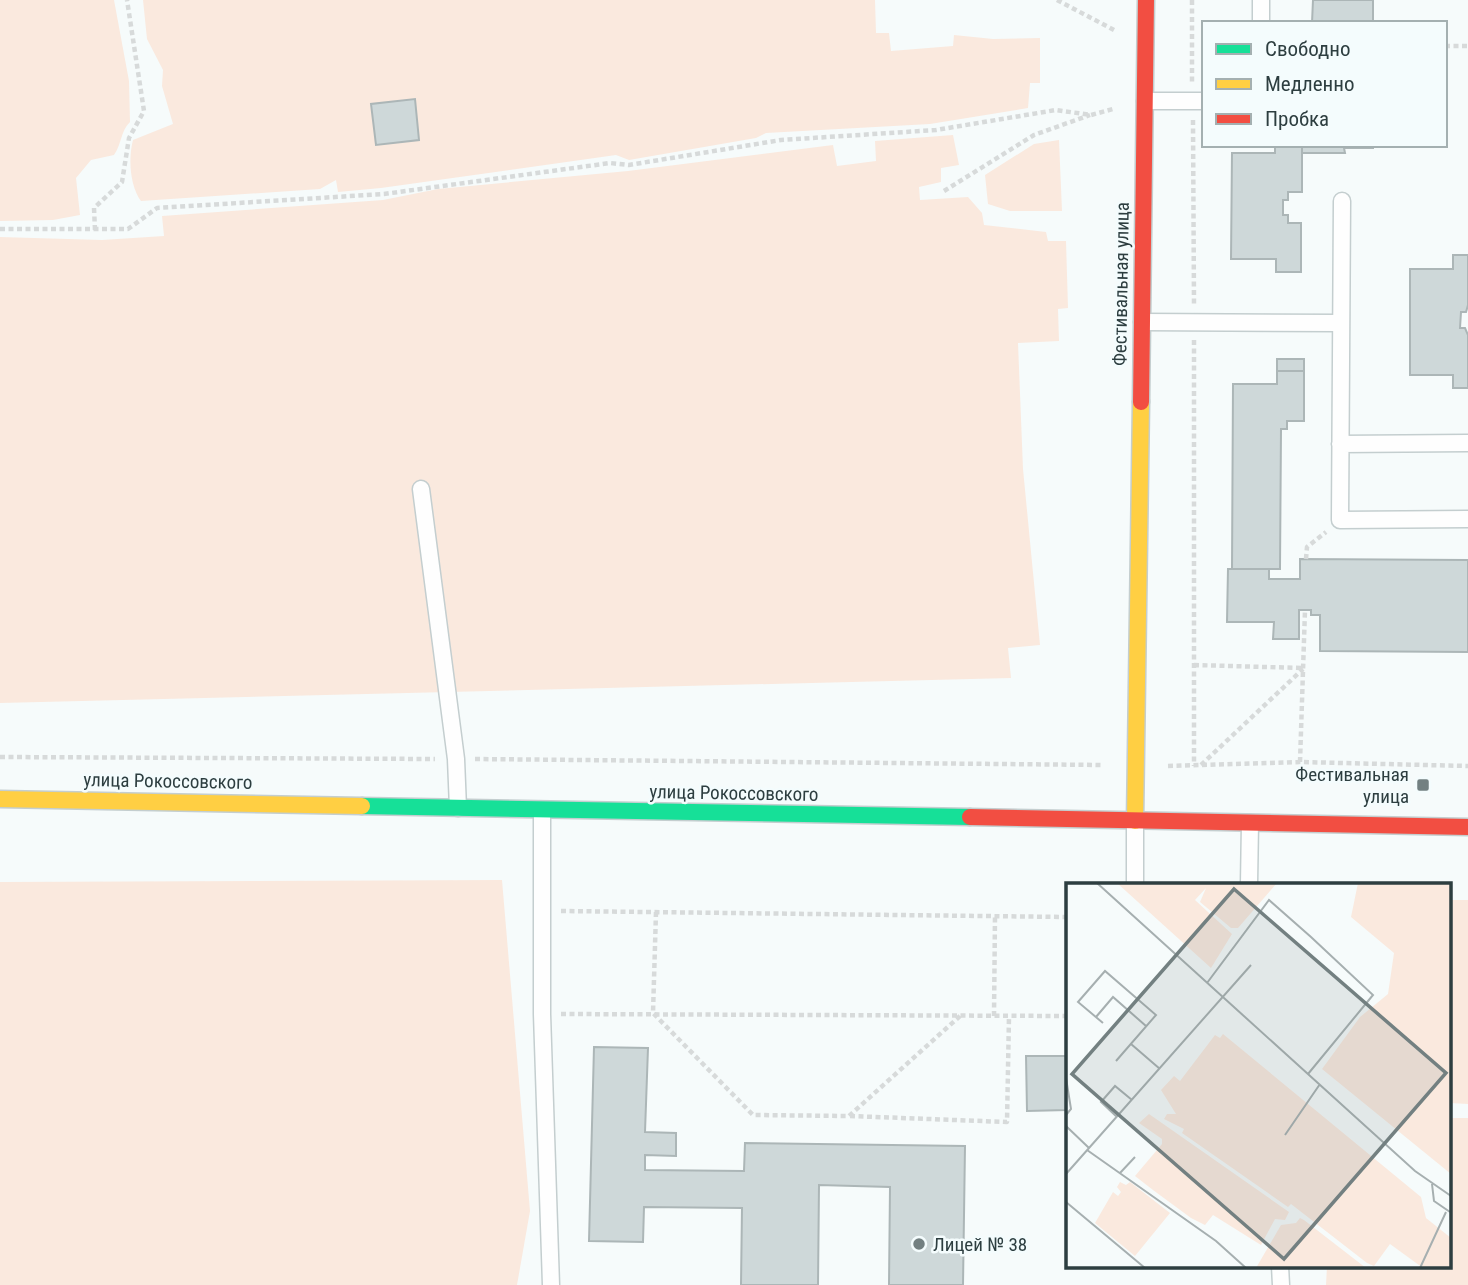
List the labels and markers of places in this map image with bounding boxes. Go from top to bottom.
place label: Фестивальная улица [1295,763,1409,808]
marker: Фестивальная улица [1415,777,1431,793]
place label: Лицей № 38 [933,1233,1027,1256]
marker: Лицей № 38 [911,1236,927,1252]

